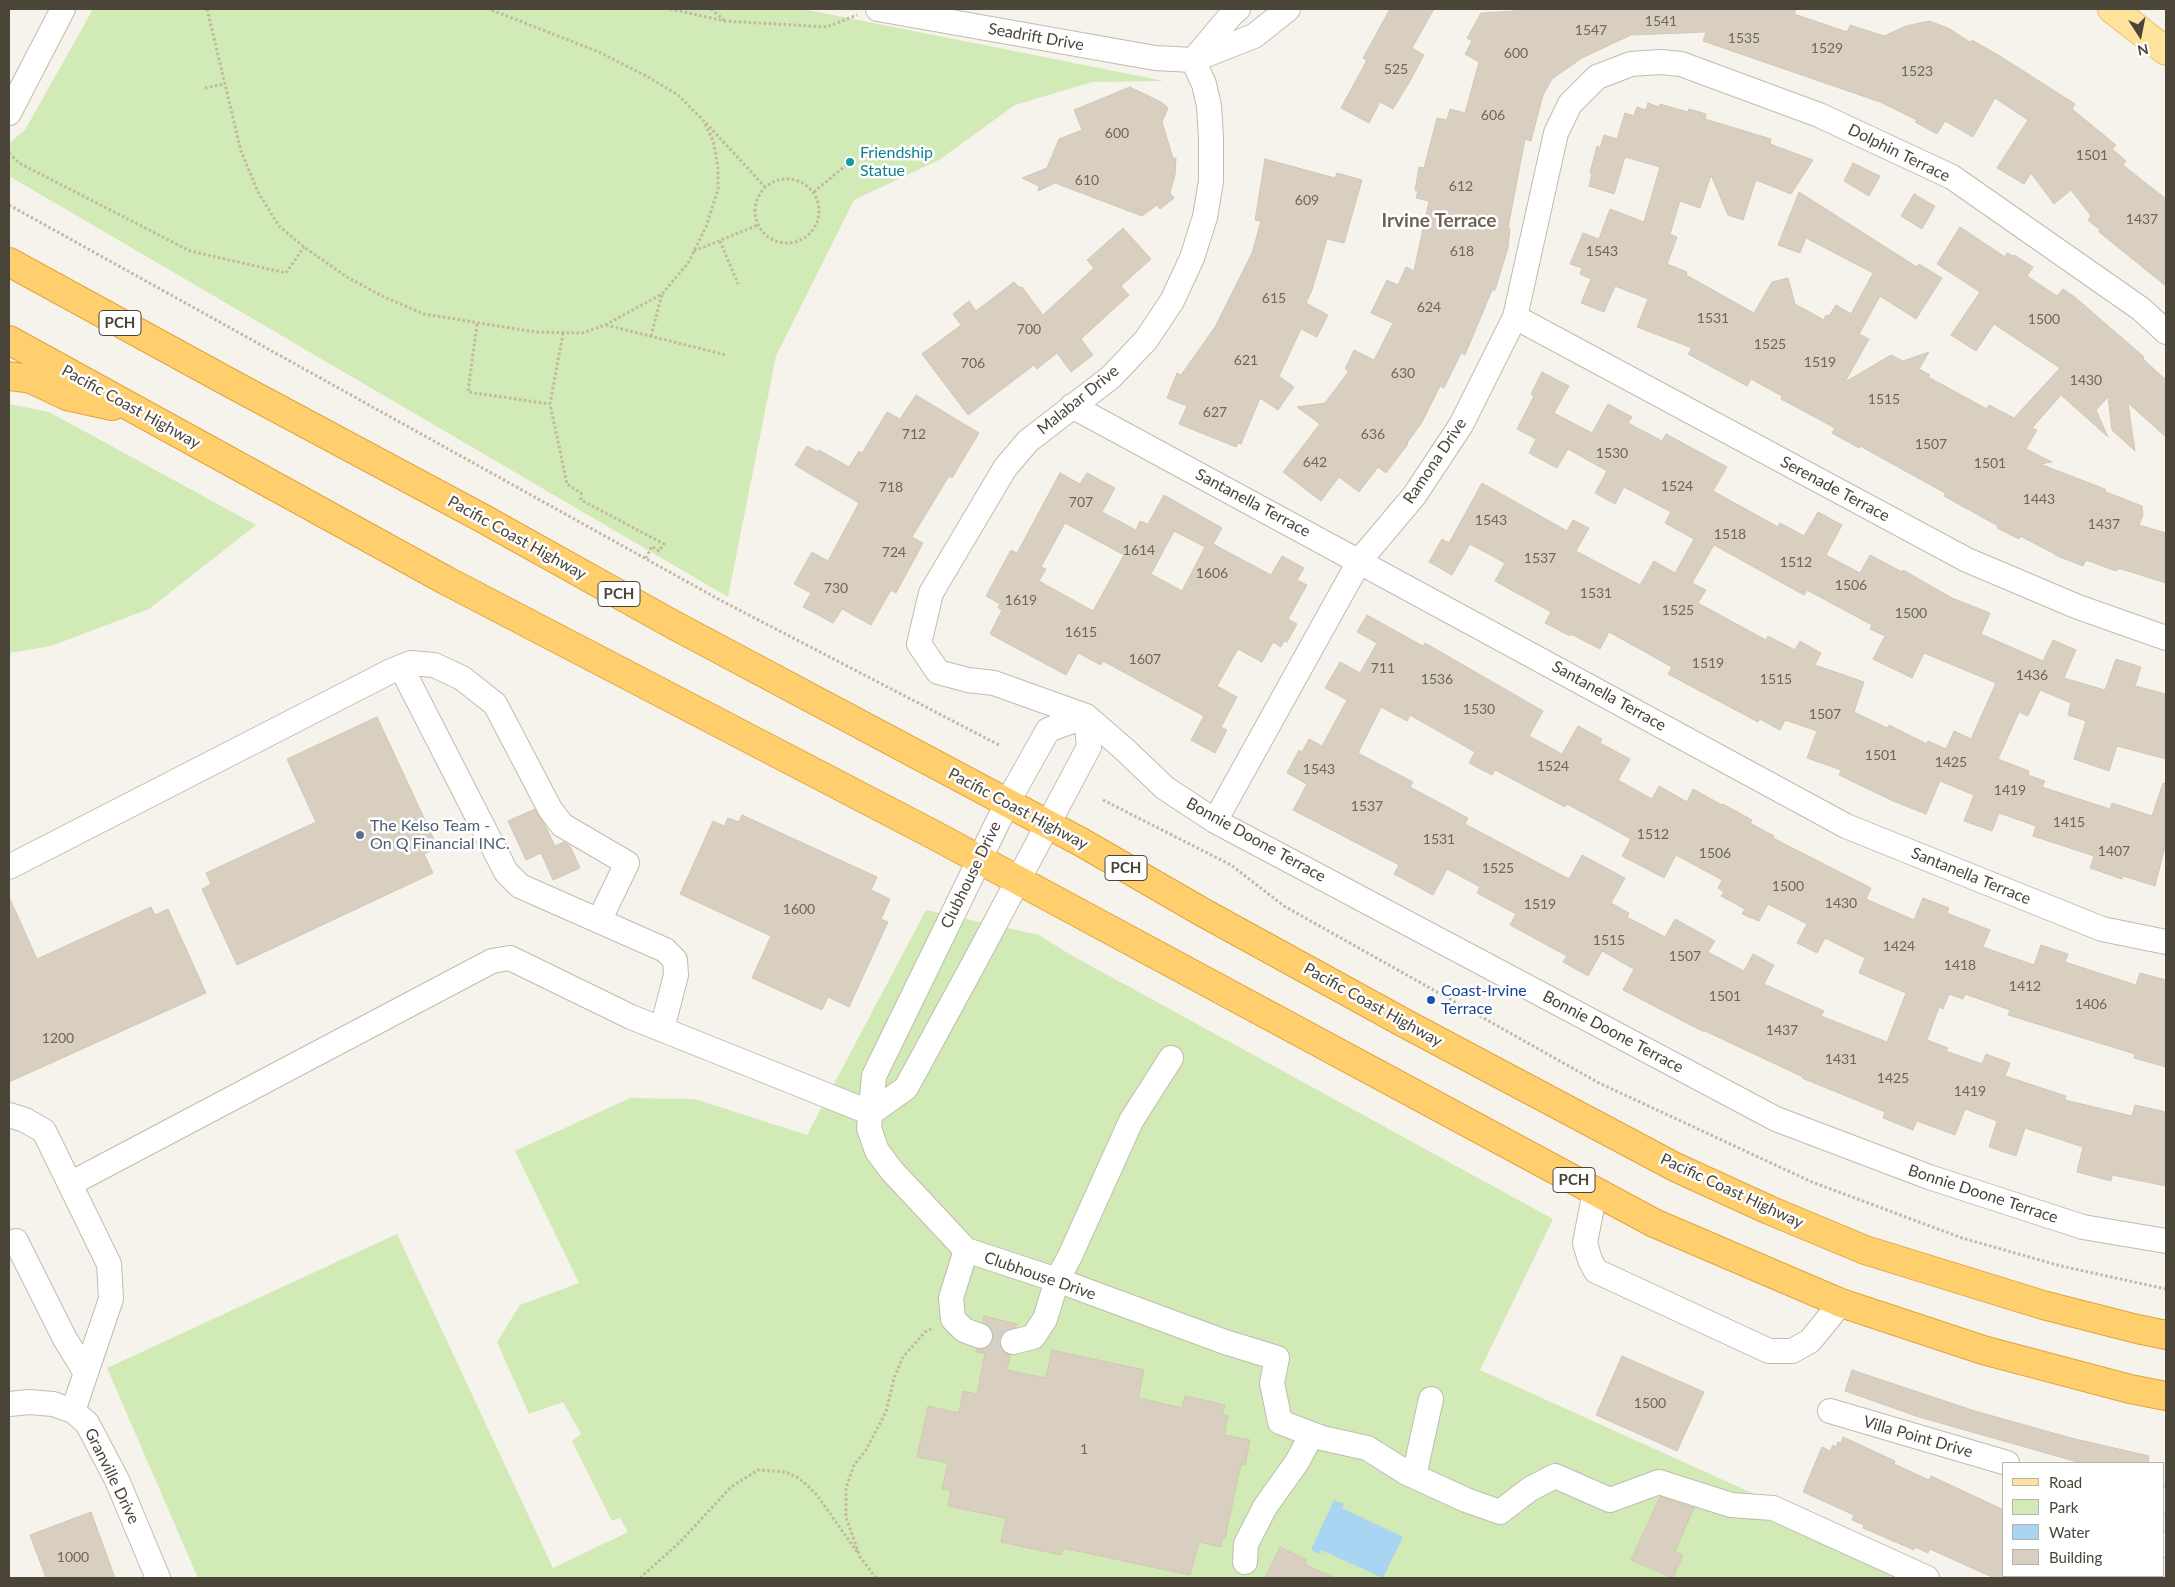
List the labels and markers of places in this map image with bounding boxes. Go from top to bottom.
place label: Friendship Statue [860,143,933,181]
marker: Friendship Statue [844,156,856,168]
place label: The Kelso Team - On Q Financial INC. [370,816,510,854]
marker: The Kelso Team - On Q Financial INC. [354,829,366,841]
place label: Coast-Irvine Terrace [1441,981,1527,1019]
marker: Coast-Irvine Terrace [1425,994,1437,1006]

